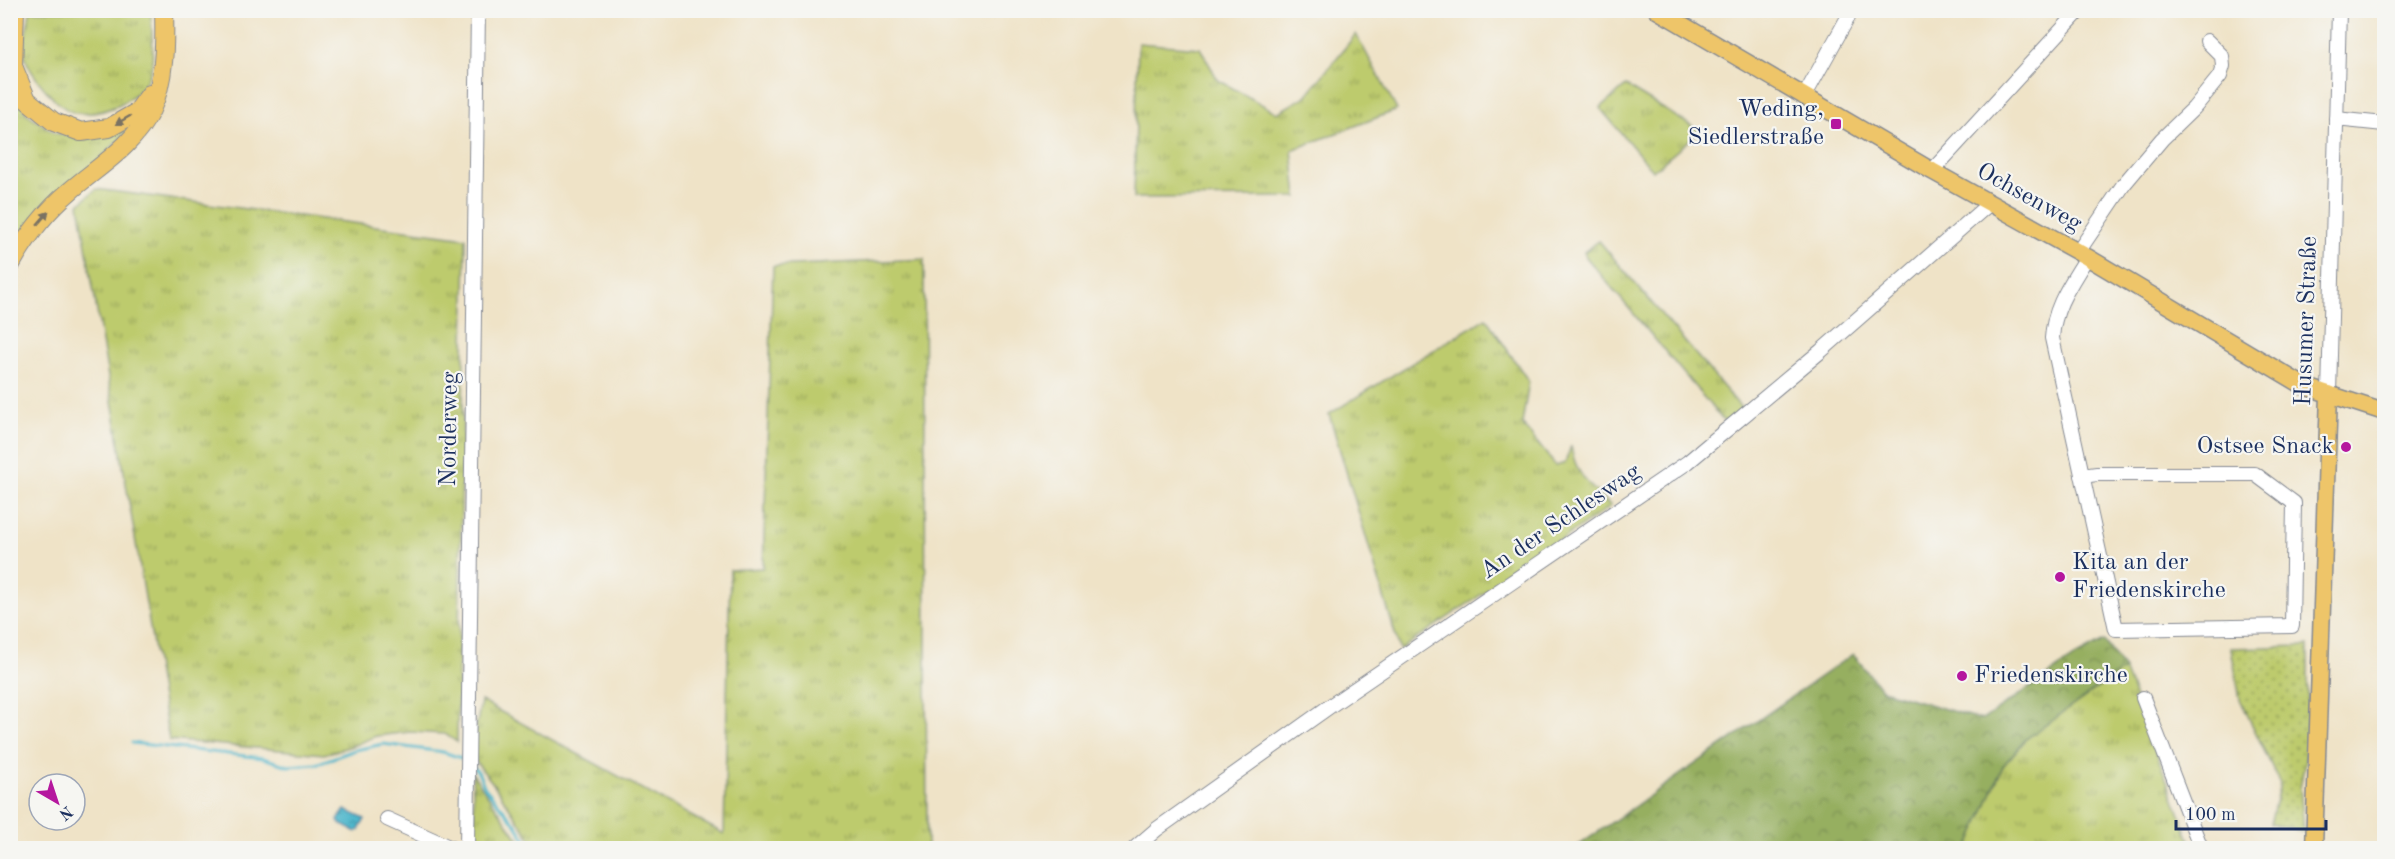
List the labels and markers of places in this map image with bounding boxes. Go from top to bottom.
place label: Weding, Siedlerstraße [1688,98,1824,150]
marker: Weding, Siedlerstraße [1829,117,1843,131]
place label: Ostsee Snack [2197,435,2334,459]
marker: Ostsee Snack [2339,440,2353,454]
place label: Kita an der Friedenskirche [2072,551,2226,603]
marker: Kita an der Friedenskirche [2053,570,2067,584]
place label: Friedenskirche [1974,664,2128,688]
marker: Friedenskirche [1955,669,1969,683]

